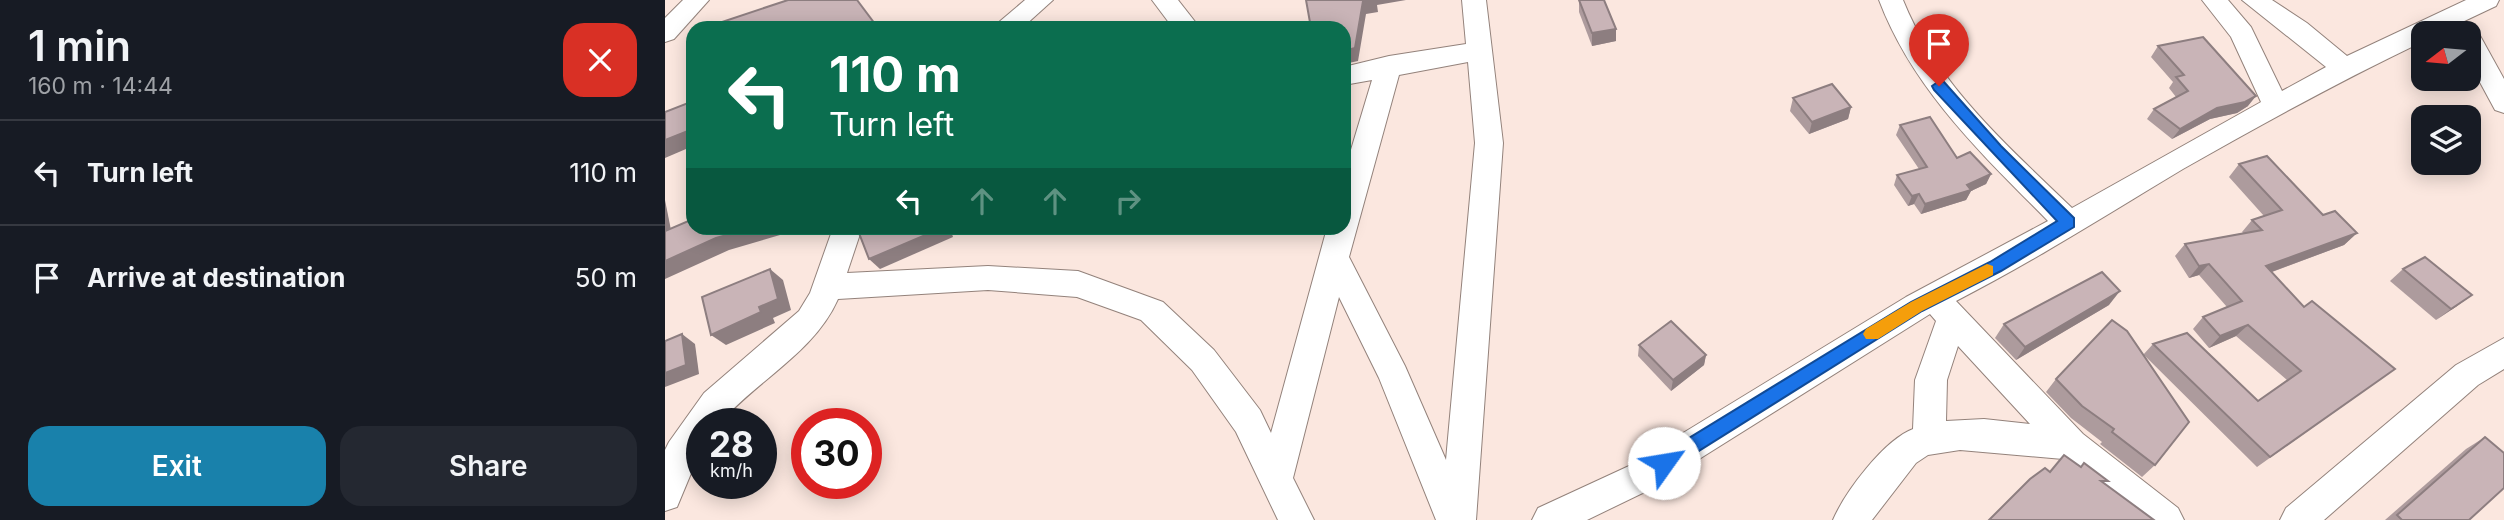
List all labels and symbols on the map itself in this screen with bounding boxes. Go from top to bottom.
pin [1909,14,1969,86]
north arrow [2411,21,2481,91]
speed limit sign: 30 [791,408,882,499]
position arrow [1627,426,1701,500]

